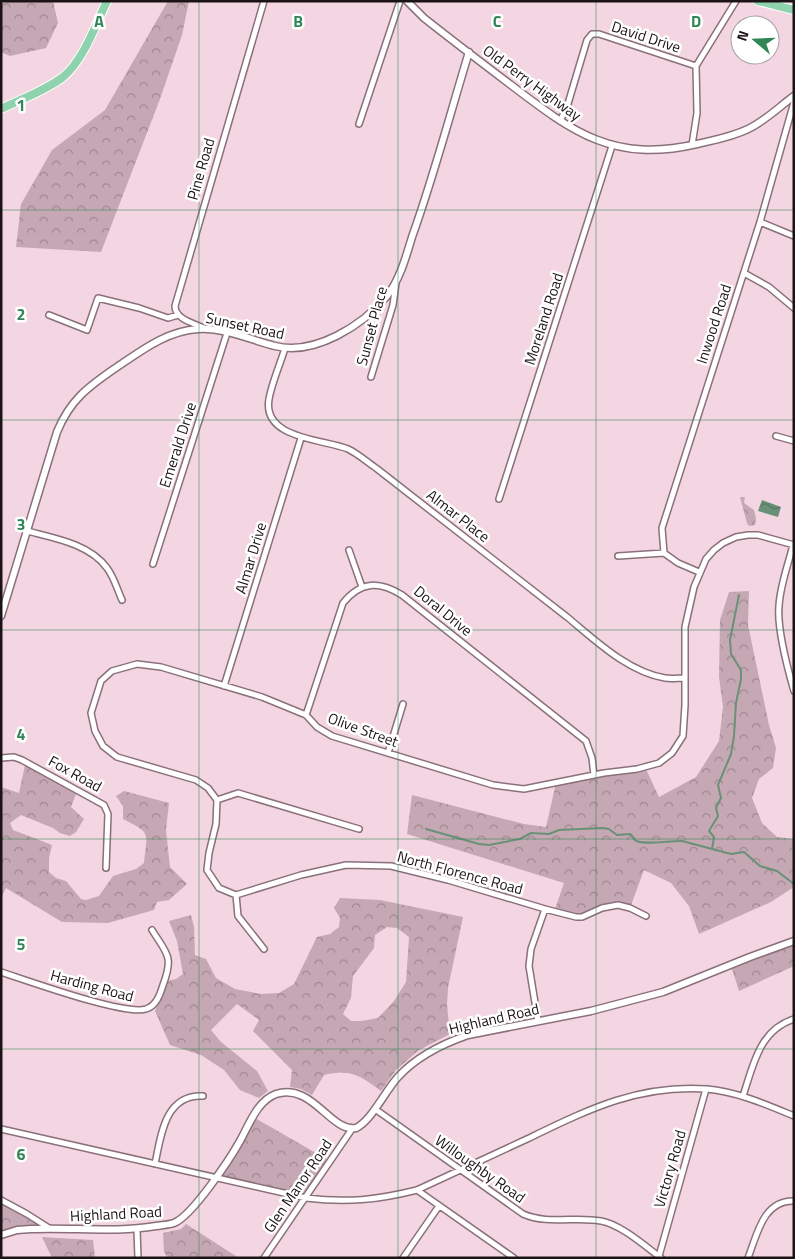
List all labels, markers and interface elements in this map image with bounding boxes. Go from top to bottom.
text: A [94,9,104,33]
text: B [293,9,303,33]
text: C [493,9,502,33]
text: D [691,9,701,33]
street label: David Drive [609,15,684,59]
north arrow [730,15,780,65]
text: N [731,28,754,44]
street label: Old Perry Highway [478,39,586,126]
text: 1 [17,93,25,117]
street label: Pine Road [181,135,220,203]
street label: Moreland Road [518,270,569,368]
street label: Inwood Road [690,281,737,367]
street label: Sunset Place [350,284,393,368]
text: 2 [17,302,25,326]
street label: Sunset Road [204,306,286,345]
street label: Emerald Drive [153,399,202,491]
street label: Almar Place [422,483,495,548]
text: 3 [17,512,25,536]
street label: Almar Drive [229,519,272,596]
street label: Doral Drive [409,580,478,642]
street label: Olive Street [325,706,402,753]
text: 4 [17,722,26,746]
street label: Fox Road [44,749,106,798]
street label: North Florence Road [395,845,526,900]
text: 5 [17,932,26,956]
street label: Harding Road [48,963,136,1008]
street label: Highland Road [447,997,541,1040]
street label: Victory Road [647,1127,692,1210]
street label: Willoughby Road [430,1129,530,1208]
street label: Glen Manor Road [258,1134,338,1237]
text: 6 [17,1142,26,1166]
street label: Highland Road [69,1200,162,1227]

